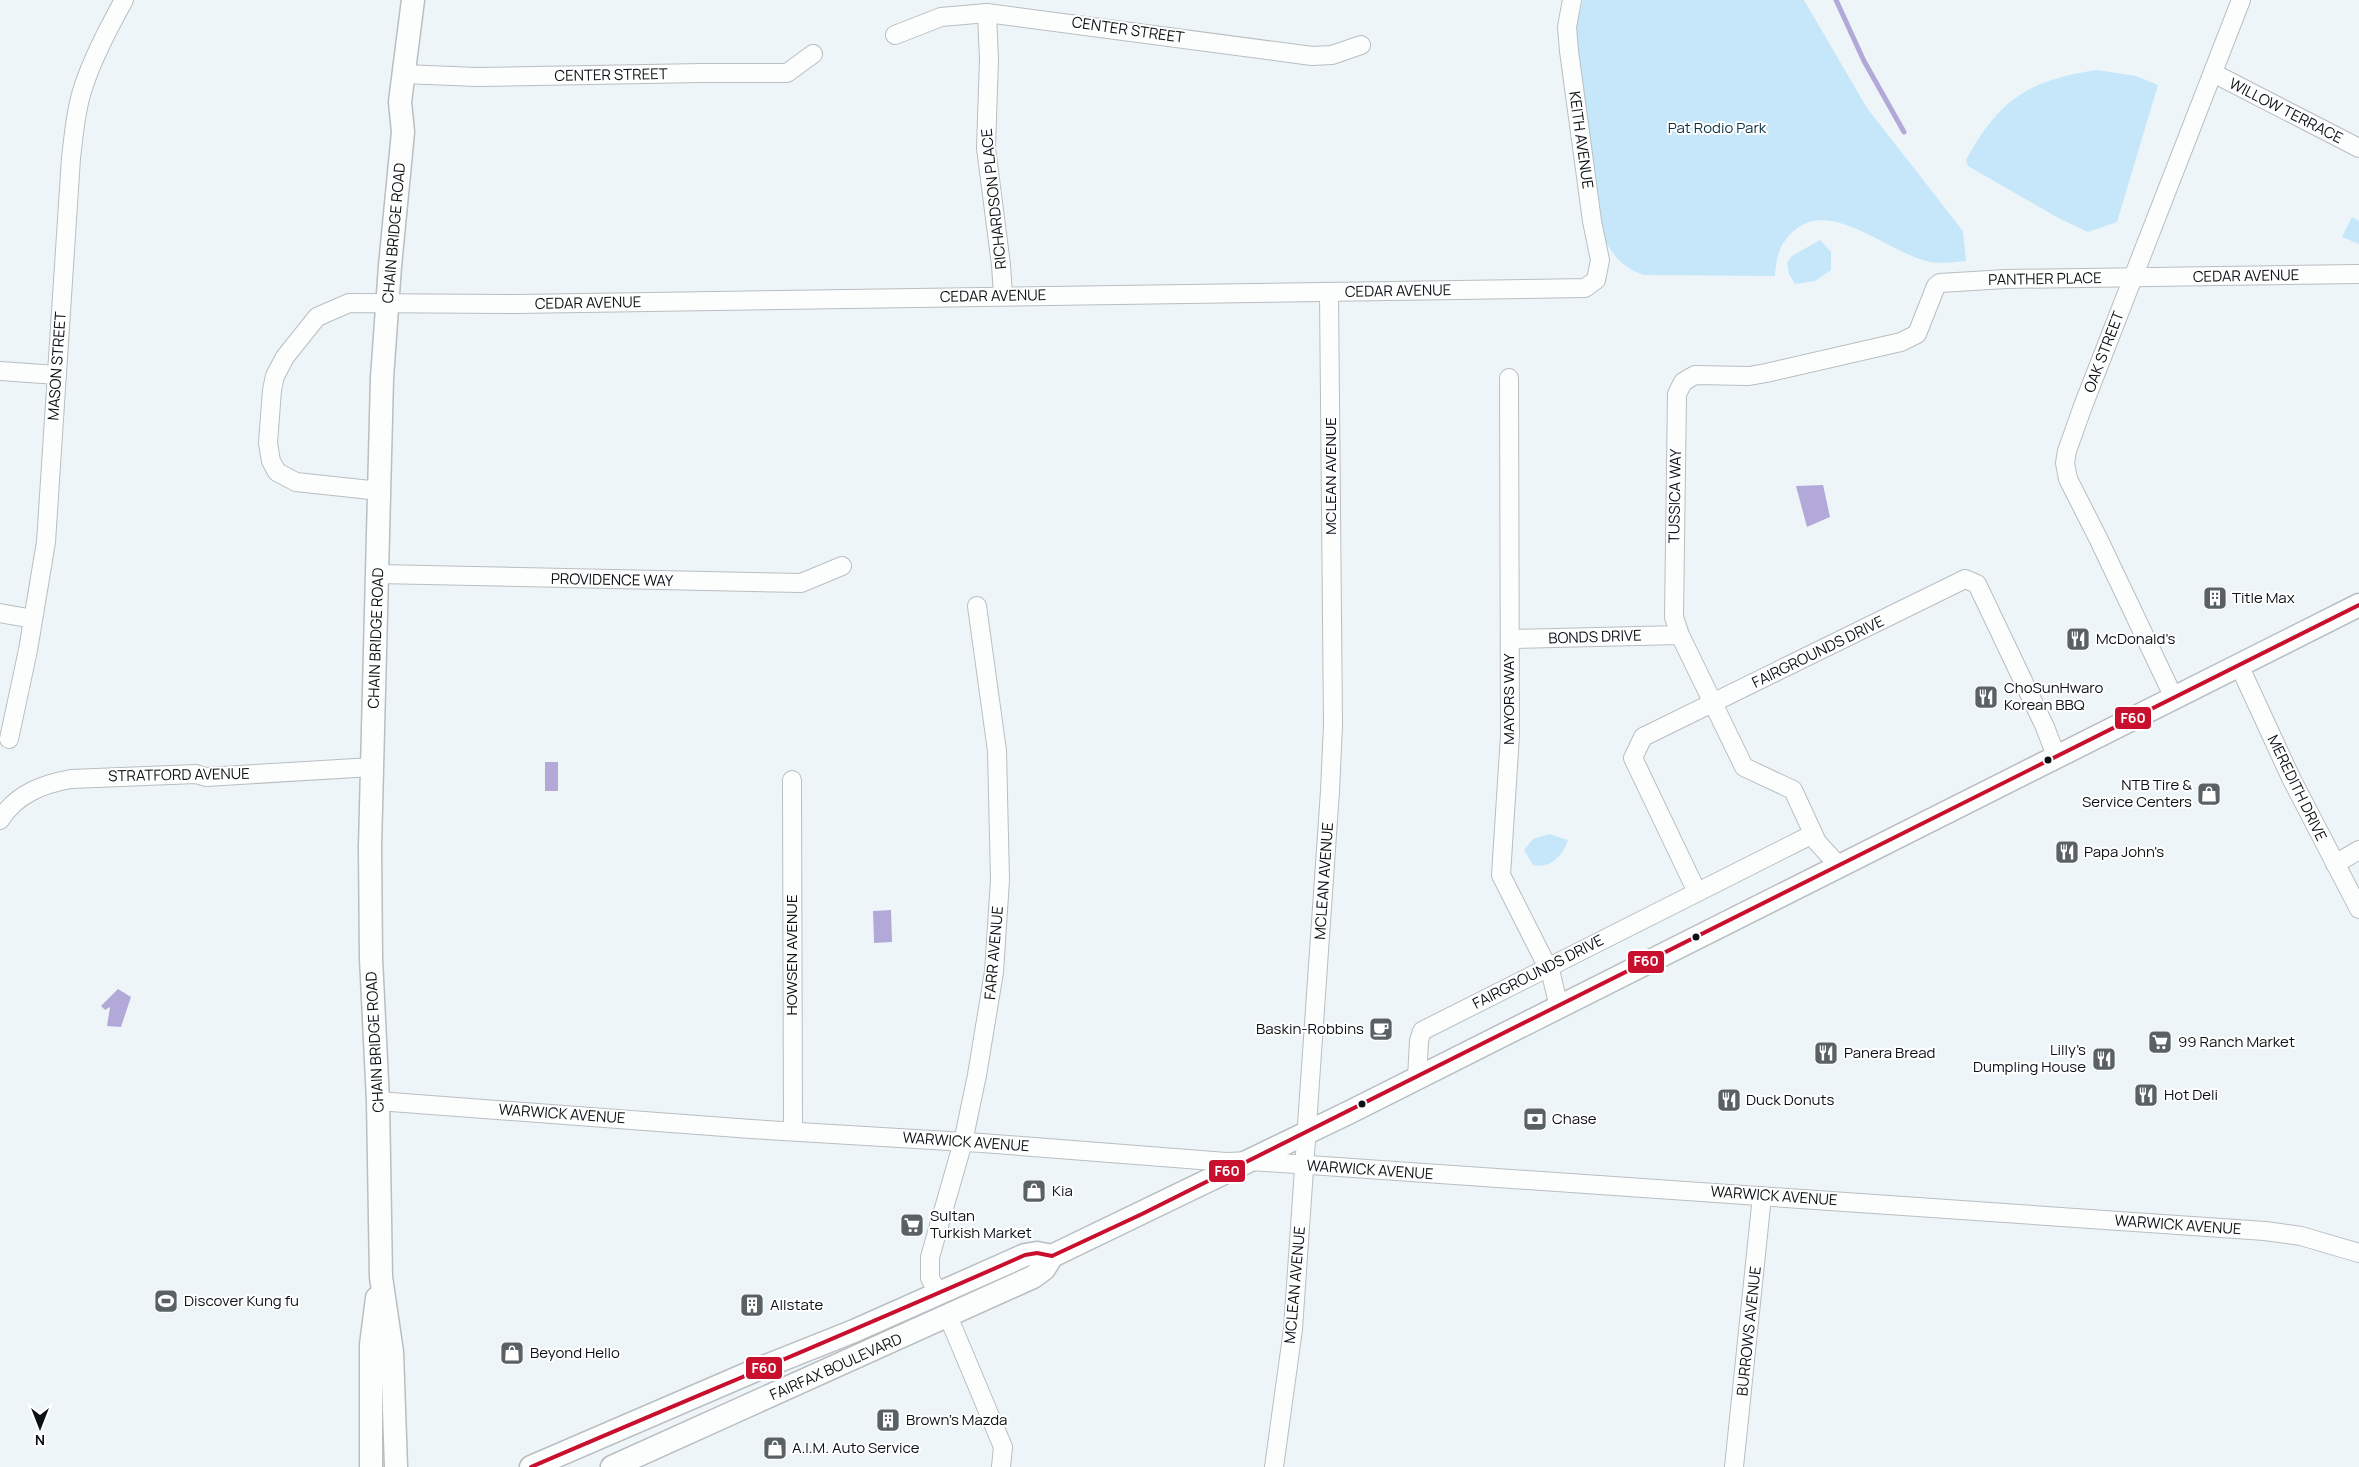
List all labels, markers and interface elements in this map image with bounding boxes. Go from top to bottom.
street label: CENTER STREET [1071,11,1186,48]
street label: CENTER STREET [554,63,668,86]
street label: WILLOW TERRACE [2226,73,2347,148]
street label: KEITH AVENUE [1564,90,1599,190]
park label: Pat Rodio Park [1668,117,1767,138]
street label: RICHARDSON PLACE [976,128,1011,271]
street label: CHAIN BRIDGE ROAD [377,162,410,304]
street label: CEDAR AVENUE [2193,264,2299,287]
street label: PANTHER PLACE [1988,267,2102,290]
street label: CEDAR AVENUE [1345,279,1451,302]
street label: CEDAR AVENUE [940,284,1046,307]
street label: CEDAR AVENUE [535,291,641,314]
street label: OAK STREET [2078,308,2129,395]
street label: MASON STREET [42,311,71,421]
street label: MCLEAN AVENUE [1320,417,1341,535]
street label: TUSSICA WAY [1663,448,1686,543]
street label: CHAIN BRIDGE ROAD [363,567,388,709]
street label: PROVIDENCE WAY [551,568,674,591]
building icon: Title Max [2202,585,2228,611]
place label: Title Max [2232,587,2295,608]
street label: FAIRGROUNDS DRIVE [1748,610,1887,693]
street label: BONDS DRIVE [1548,624,1642,649]
restaurant icon: McDonald's [2065,626,2091,652]
place label: McDonald's [2096,628,2175,649]
street label: MAYORS WAY [1498,653,1519,745]
place label: ChoSunHwaro Korean BBQ [2004,677,2104,715]
restaurant icon: ChoSunHwaro Korean BBQ [1973,684,1999,710]
line badge: F60 [2114,706,2152,730]
text: F60 [2120,708,2146,727]
street label: MEREDITH DRIVE [2263,731,2332,844]
unlabelled marker [2043,755,2053,765]
street label: STRATFORD AVENUE [108,763,250,786]
place label: NTB Tire & Service Centers [2082,774,2192,812]
shop icon: NTB Tire & Service Centers [2196,781,2222,807]
street label: MCLEAN AVENUE [1309,822,1338,940]
restaurant icon: Papa John's [2054,839,2080,865]
place label: Papa John's [2084,841,2164,862]
street label: HOWSEN AVENUE [781,895,802,1015]
street label: FARR AVENUE [979,905,1008,1001]
street label: FAIRGROUNDS DRIVE [1469,929,1607,1014]
unlabelled marker [1691,932,1701,942]
line badge: F60 [1627,950,1665,974]
text: F60 [1633,951,1659,970]
street label: CHAIN BRIDGE ROAD [360,971,389,1113]
cafe icon: Baskin-Robbins [1368,1016,1394,1042]
place label: Baskin-Robbins [1256,1018,1364,1039]
supermarket icon: 99 Ranch Market [2147,1029,2173,1055]
place label: 99 Ranch Market [2178,1031,2295,1052]
place label: Lilly’s Dumpling House [1973,1039,2086,1077]
restaurant icon: Panera Bread [1813,1040,1839,1066]
place label: Panera Bread [1844,1042,1935,1063]
restaurant icon: Lilly’s Dumpling House [2091,1046,2117,1072]
restaurant icon: Hot Deli [2133,1082,2159,1108]
place label: Hot Deli [2164,1084,2218,1105]
restaurant icon: Duck Donuts [1716,1087,1742,1113]
place label: Duck Donuts [1746,1089,1834,1110]
street label: WARWICK AVENUE [498,1099,626,1128]
unlabelled marker [1357,1099,1367,1109]
bank icon: Chase [1522,1106,1548,1132]
place label: Chase [1552,1108,1597,1129]
street label: WARWICK AVENUE [902,1127,1030,1156]
street label: WARWICK AVENUE [1306,1155,1434,1184]
line badge: F60 [1208,1159,1246,1183]
text: F60 [1214,1161,1240,1180]
shop icon: Kia [1021,1178,1047,1204]
place label: Kia [1052,1180,1073,1201]
street label: WARWICK AVENUE [1710,1181,1838,1210]
place label: Sultan Turkish Market [930,1205,1032,1243]
street label: WARWICK AVENUE [2114,1210,2242,1239]
supermarket icon: Sultan Turkish Market [899,1212,925,1238]
street label: MCLEAN AVENUE [1279,1225,1310,1345]
street label: BURROWS AVENUE [1731,1265,1766,1397]
sports icon: Discover Kung fu [153,1288,179,1314]
place label: Discover Kung fu [184,1290,299,1311]
building icon: Allstate [739,1292,765,1318]
place label: Allstate [770,1294,823,1315]
street label: FAIRFAX BOULEVARD [766,1328,905,1405]
shop icon: Beyond Hello [499,1340,525,1366]
place label: Beyond Hello [530,1342,620,1363]
line badge: F60 [745,1356,783,1380]
text: F60 [751,1358,777,1377]
north arrow [15,1402,65,1452]
building icon: Brown's Mazda [875,1407,901,1433]
place label: Brown's Mazda [906,1409,1007,1430]
text: N [35,1431,45,1450]
shop icon: A.I.M. Auto Service [762,1435,788,1461]
place label: A.I.M. Auto Service [792,1437,920,1458]

